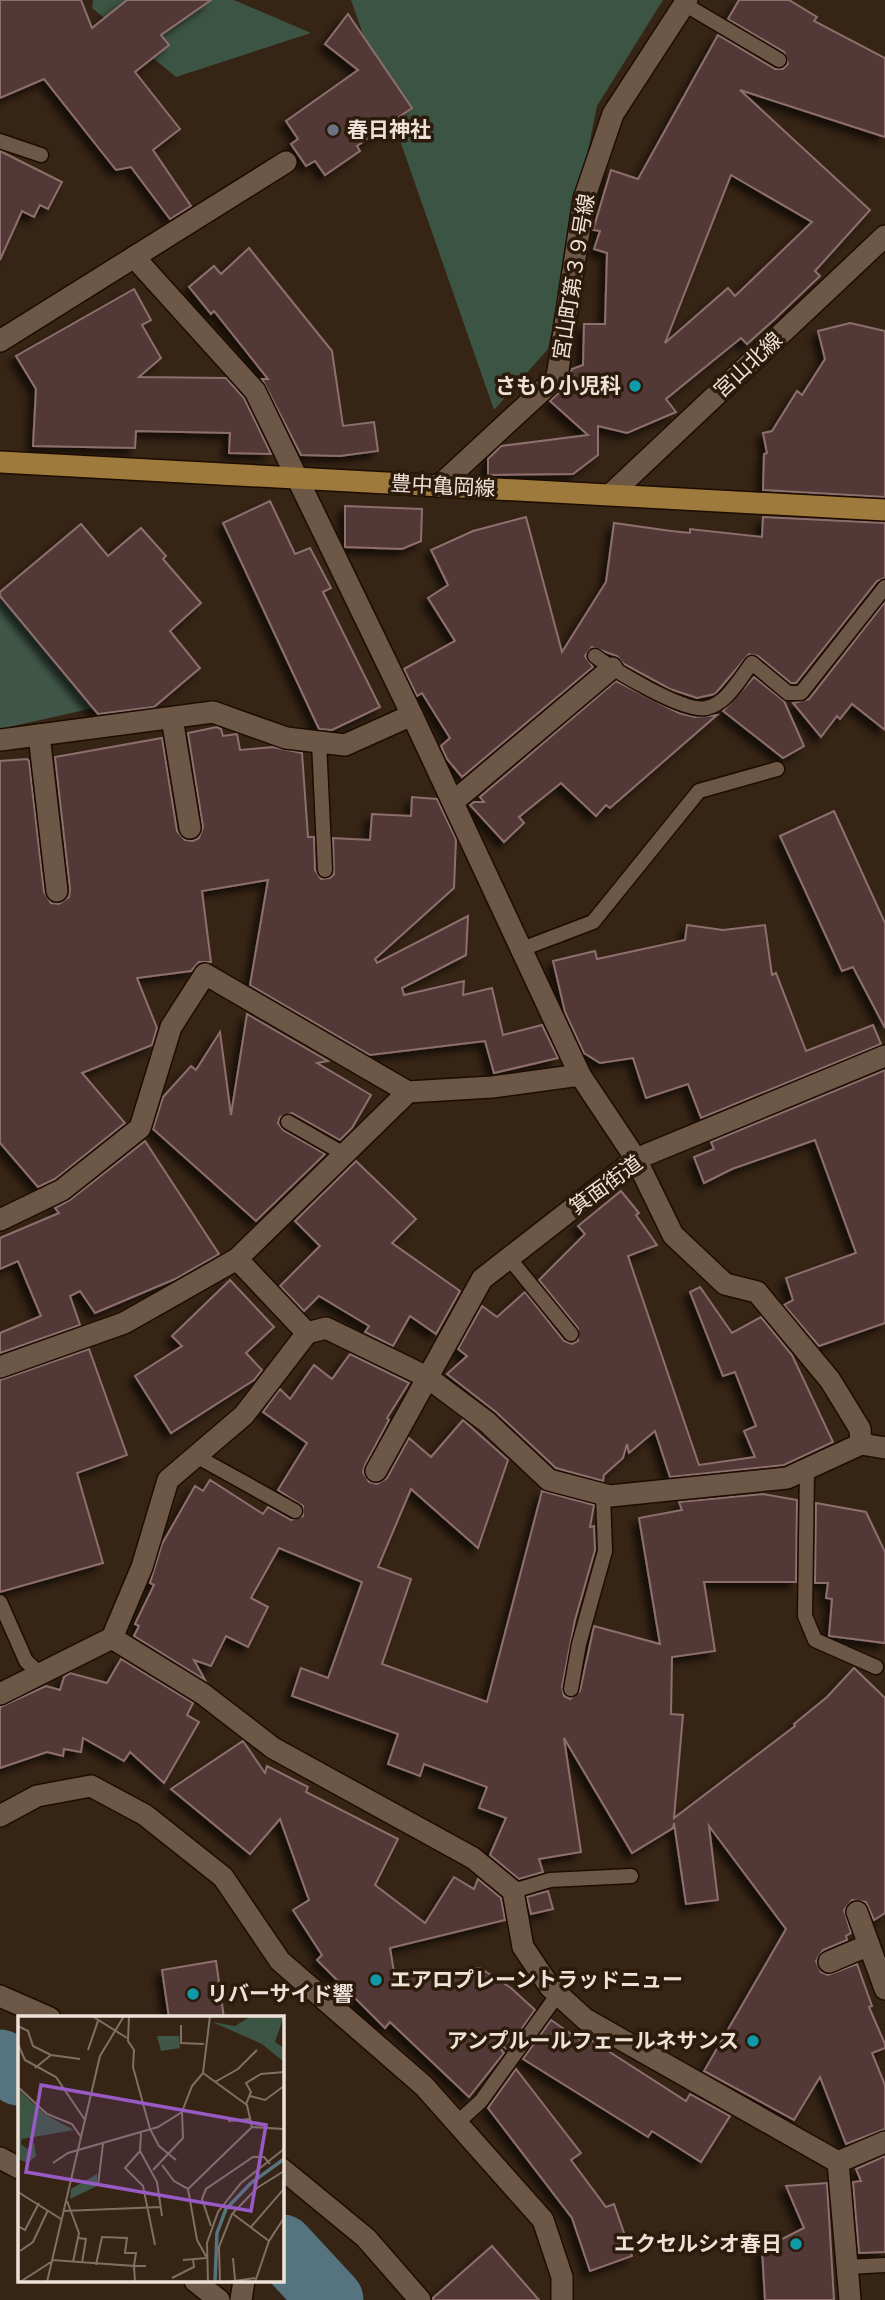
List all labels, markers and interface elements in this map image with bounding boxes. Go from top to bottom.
place label: 春日神社 [347,117,431,142]
marker: 春日神社 [325,122,341,138]
street label: 宮山町第３９号線 [548,192,599,362]
street label: 宮山北線 [708,327,787,402]
place label: さもり小児科 [495,373,621,398]
marker: さもり小児科 [627,378,643,394]
street label: 豊中亀岡線 [390,470,496,501]
street label: 箕面街道 [564,1150,647,1219]
place label: エアロプレーントラッドニュー [390,1967,683,1992]
marker: エアロプレーントラッドニュー [368,1972,384,1988]
place label: リバーサイド響 [207,1981,354,2006]
marker: リバーサイド響 [185,1986,201,2002]
inset map [18,2016,284,2282]
place label: アンプルールフェールネサンス [447,2028,739,2053]
marker: アンプルールフェールネサンス [745,2033,761,2049]
place label: エクセルシオ春日 [614,2231,782,2256]
marker: エクセルシオ春日 [788,2236,804,2252]

